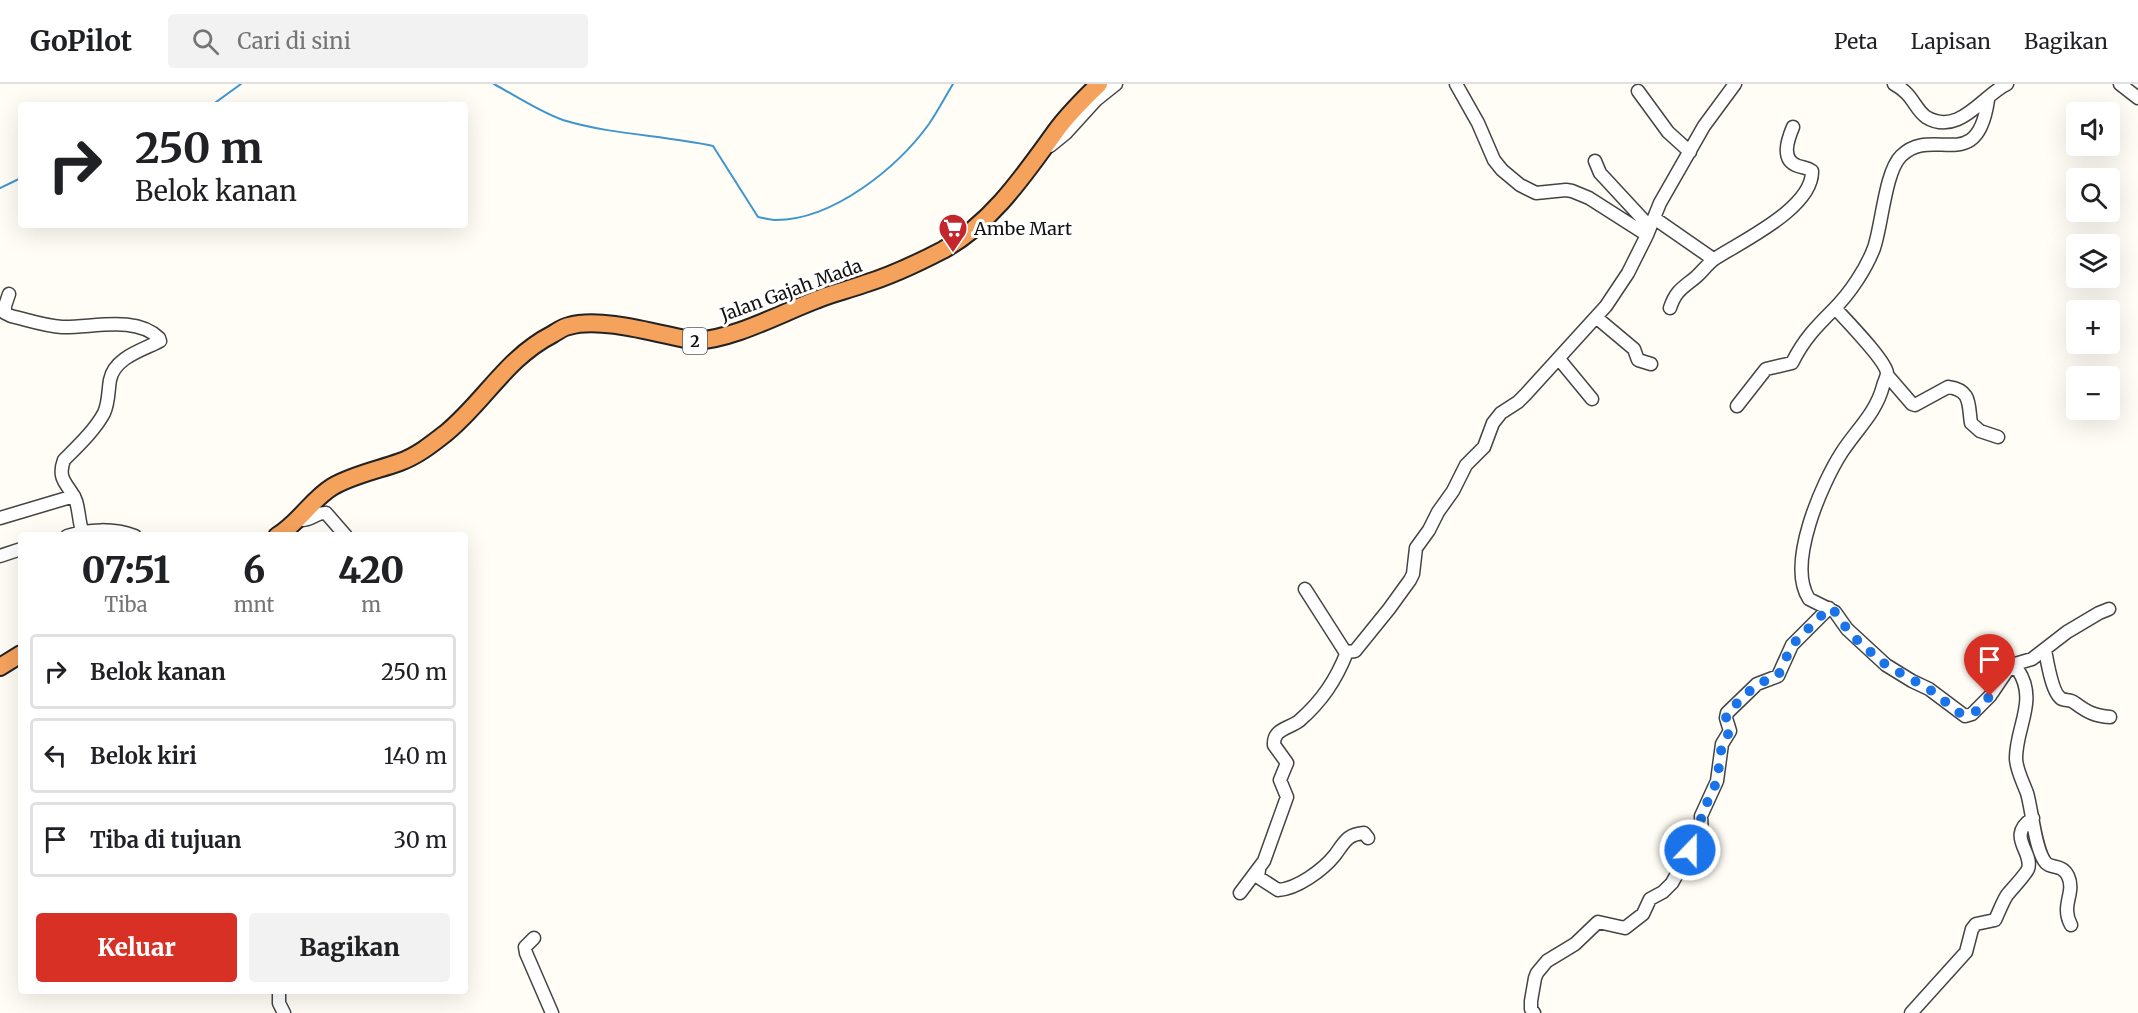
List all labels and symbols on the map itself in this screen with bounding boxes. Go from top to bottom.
supermarket icon: Ambe Mart [937,212,969,254]
place label: Ambe Mart [973,217,1072,240]
street label: Jalan Gajah Mada [716,254,865,327]
road number: 2 [683,328,707,354]
pin [1964,634,2015,696]
position arrow [1658,818,1722,882]

